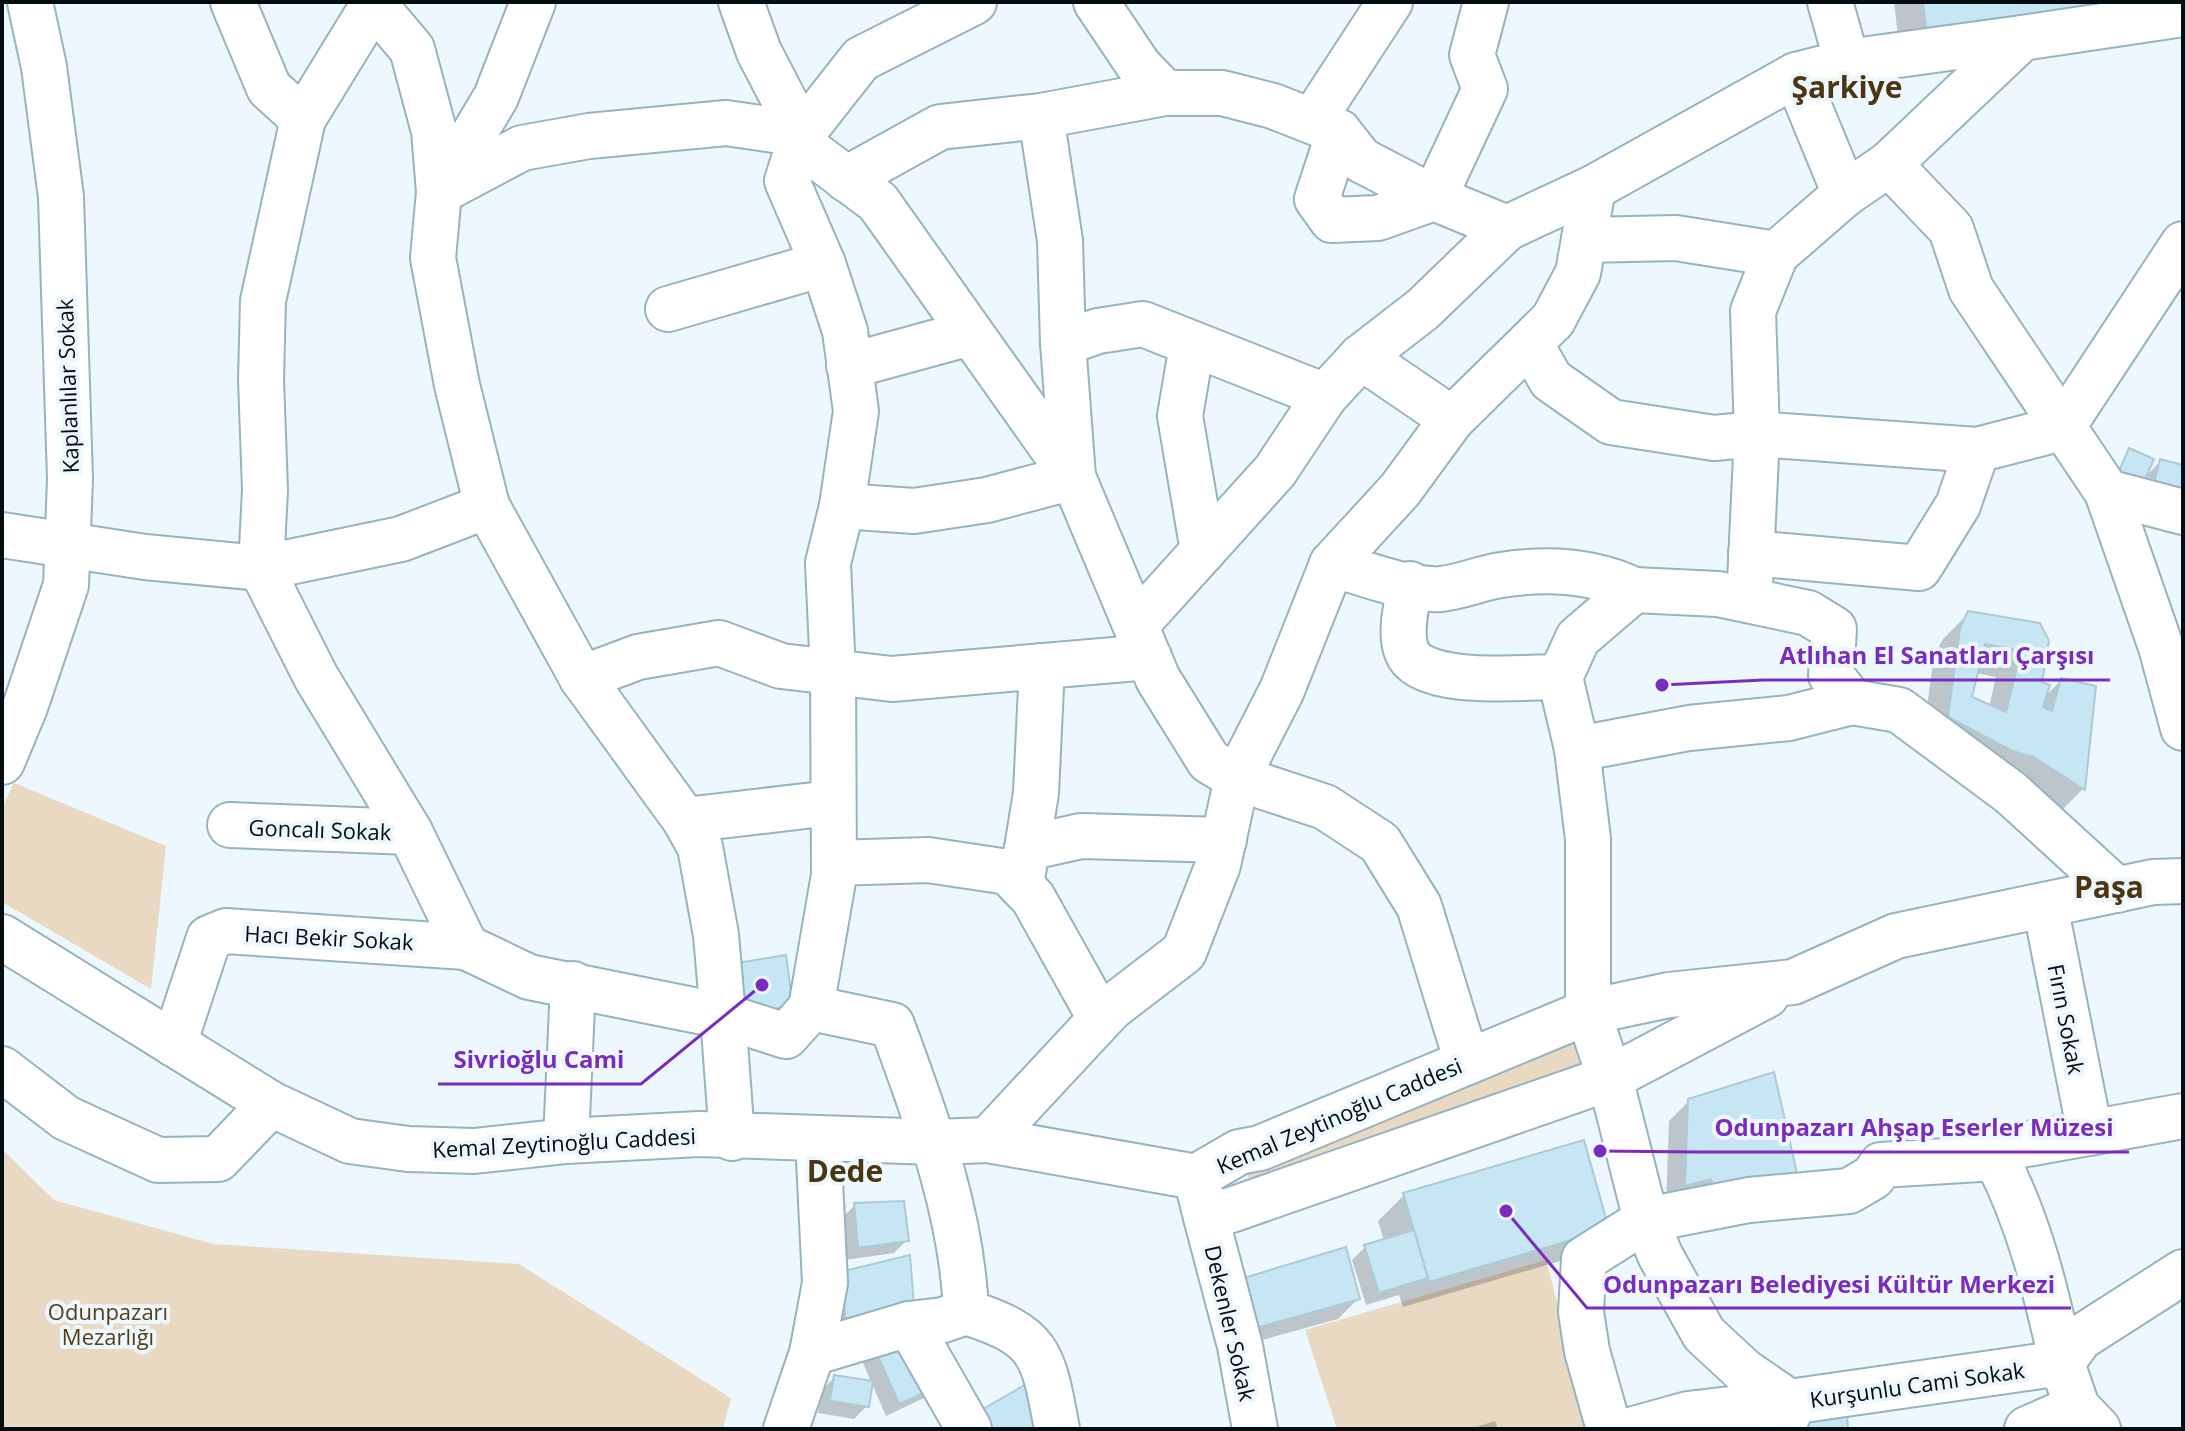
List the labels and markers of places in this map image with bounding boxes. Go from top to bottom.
callout: Atlıhan El Sanatları Çarşısı [1763,632,2110,680]
callout: Sivrioğlu Cami [438,1036,641,1084]
callout: Odunpazarı Ahşap Eserler Müzesi [1698,1104,2129,1152]
callout: Odunpazarı Belediyesi Kültür Merkezi [1587,1260,2071,1308]

